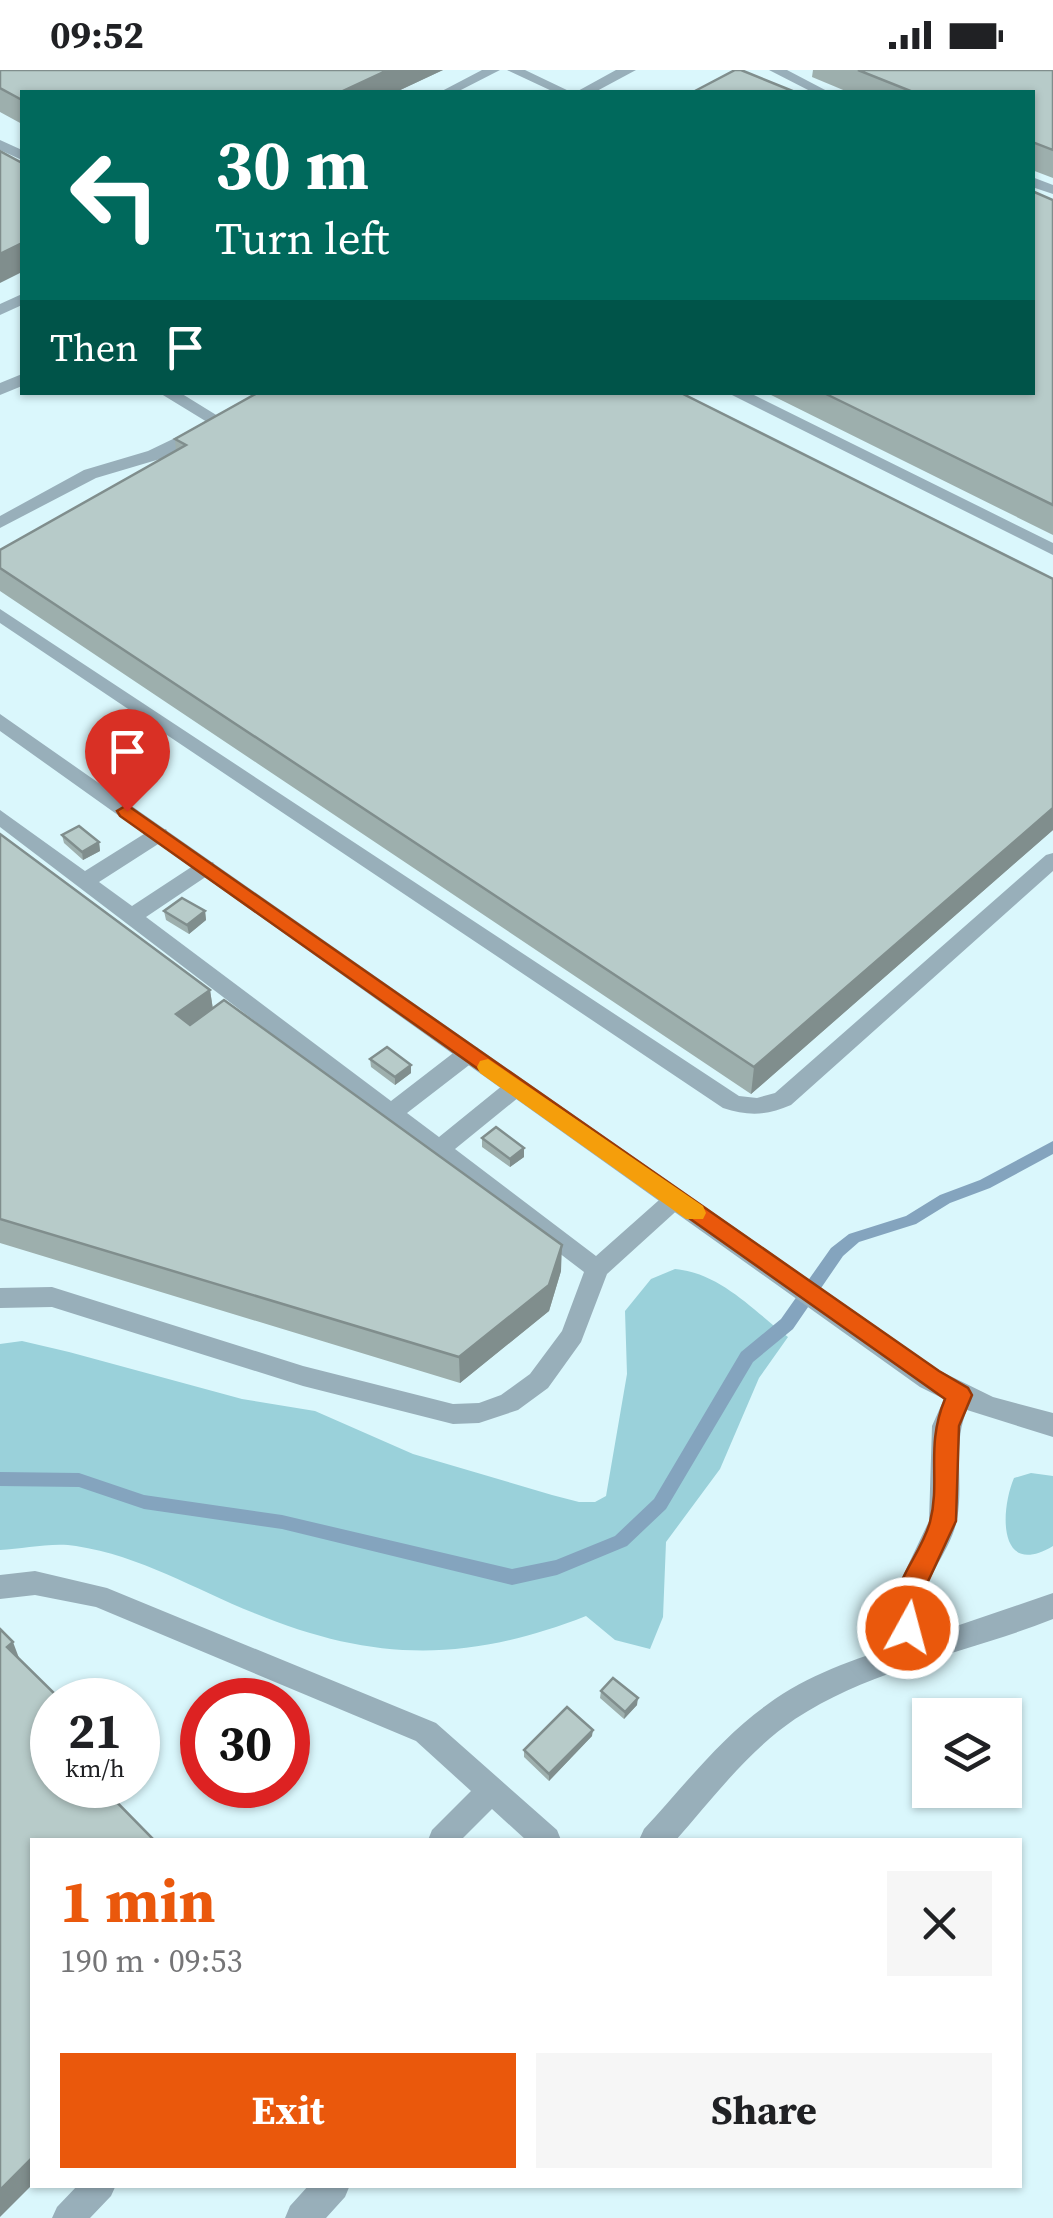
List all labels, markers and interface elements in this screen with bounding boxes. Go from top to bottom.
text: 09:52 [50,9,144,61]
text: 30 m [215,116,369,212]
icon: left [50,130,180,260]
text: Turn left [215,207,389,269]
icon: arrive [158,320,213,375]
text: Then [50,322,138,374]
pin [85,709,170,812]
icon: arrive [100,724,155,779]
position arrow [856,1576,960,1680]
speed limit sign: 30 [180,1678,310,1808]
text: 21 [68,1696,122,1765]
map controls [912,1698,1022,1808]
button: layers [912,1698,1022,1808]
text: km/h [65,1751,125,1785]
text: 1 min [60,1860,216,1942]
button: close [887,1871,992,1976]
text: 190 m · 09:53 [60,1939,242,1983]
button: Exit [60,2053,516,2168]
button: Share [536,2053,992,2168]

